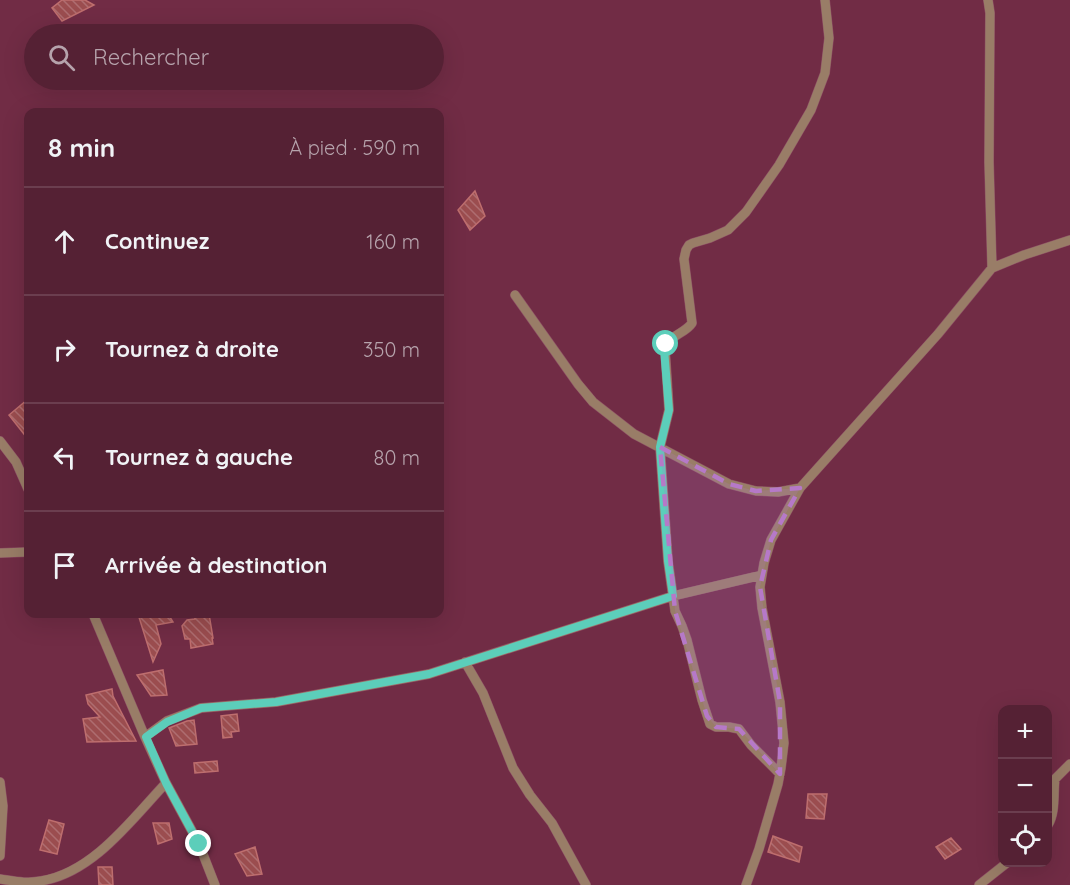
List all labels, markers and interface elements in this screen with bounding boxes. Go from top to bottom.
search box [24,24,444,90]
icon: search [45,41,78,74]
text: Rechercher [93,43,209,71]
text: 8 min [48,131,115,164]
text: À pied · 590 m [289,135,420,160]
icon: ahead [48,225,81,258]
text: Continuez [105,227,209,255]
text: 160 m [366,229,420,254]
route start [652,330,678,356]
icon: right [48,333,81,366]
text: Tournez à droite [105,335,279,363]
text: 350 m [363,337,420,362]
icon: left [48,441,81,474]
text: Tournez à gauche [105,443,293,471]
text: 80 m [374,445,420,470]
icon: arrive [48,549,81,582]
text: Arrivée à destination [105,551,327,579]
map controls [998,705,1052,867]
button: + [998,705,1052,759]
button: − [998,759,1052,813]
button: locate [998,813,1052,867]
route end [185,830,211,856]

